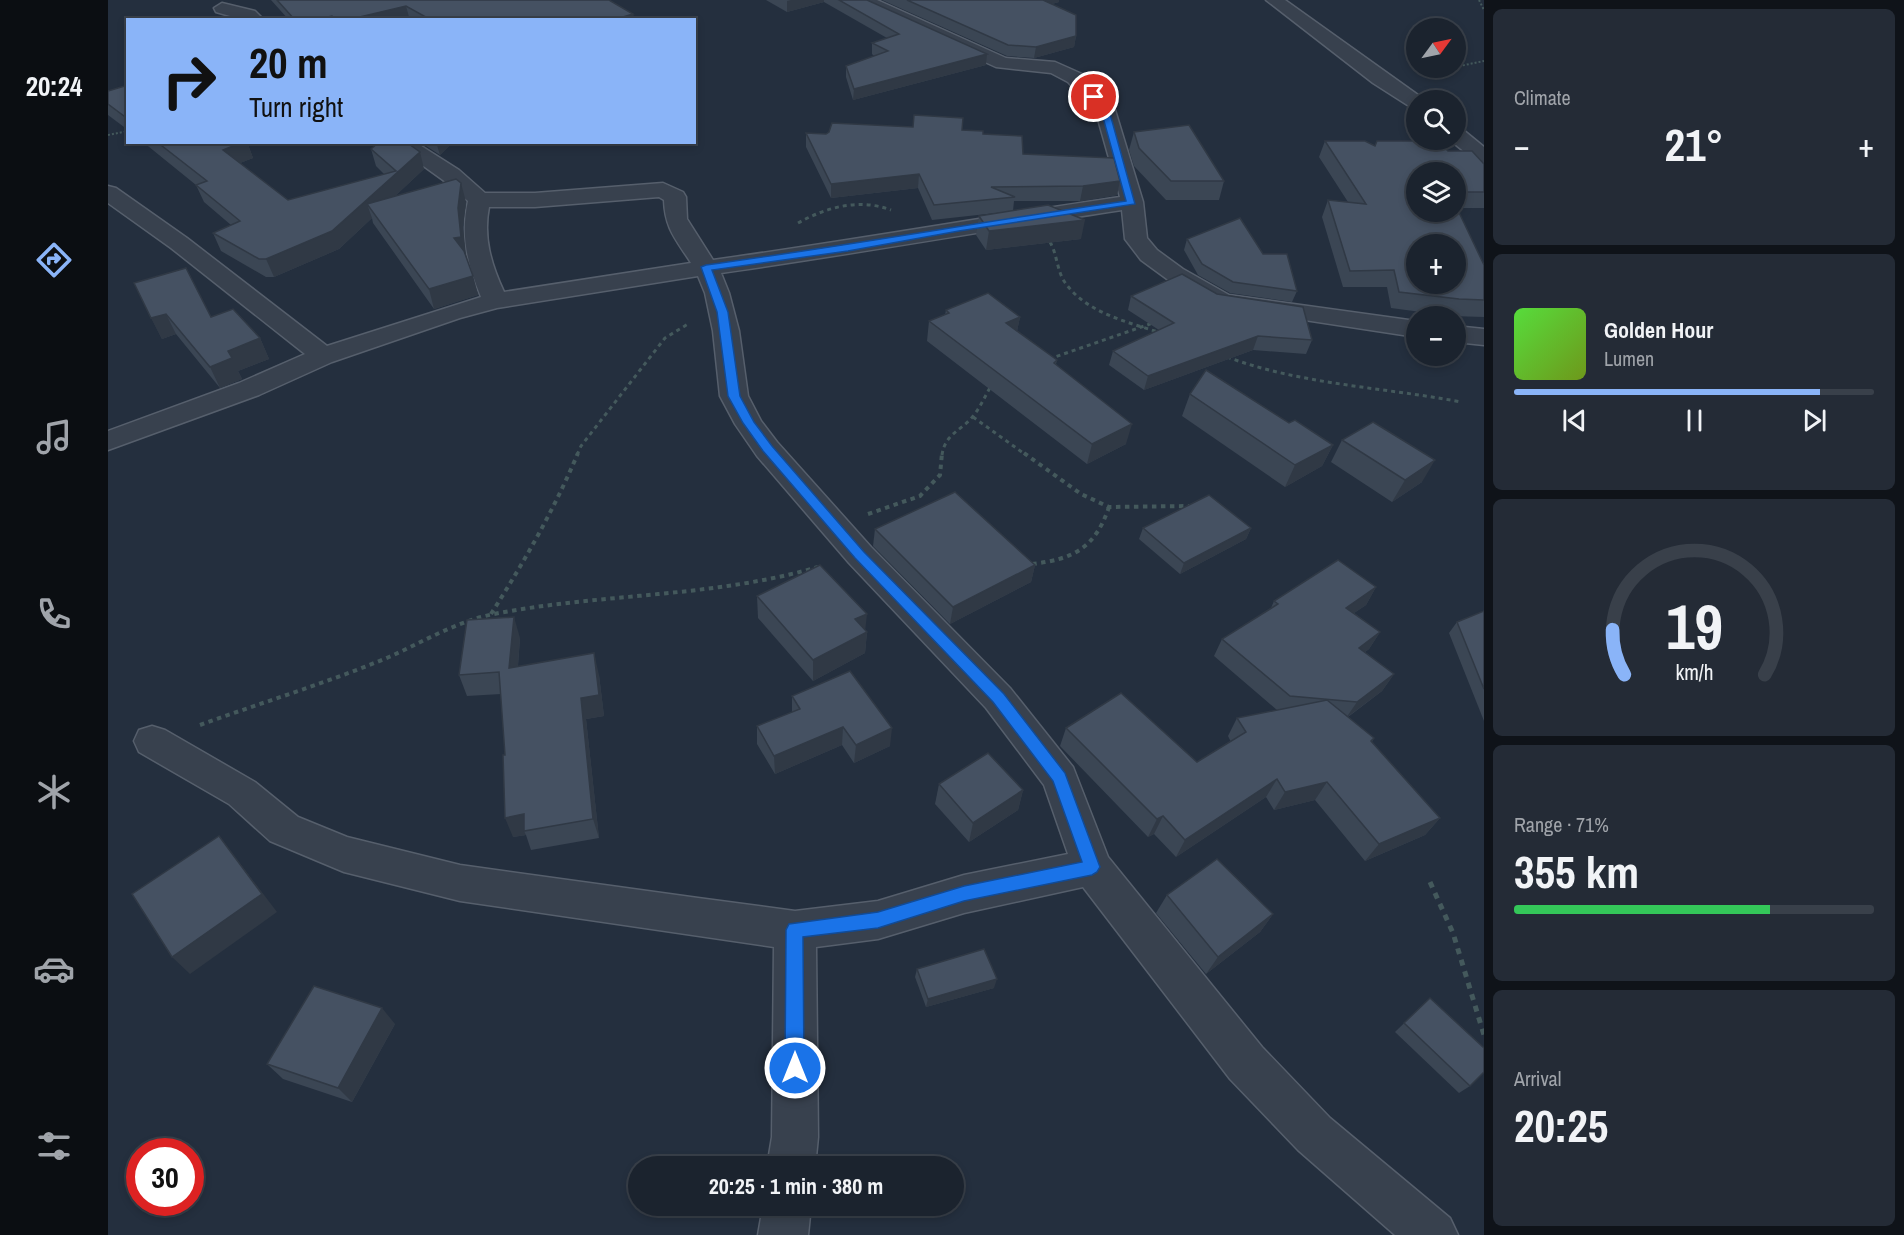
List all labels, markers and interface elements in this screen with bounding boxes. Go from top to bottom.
north arrow [1406,18,1466,78]
map controls [1406,18,1466,366]
text: 20 m [249,35,328,91]
icon: right [150,42,228,120]
text: 20:24 [26,68,82,104]
pin [1068,71,1119,122]
icon: arrive [1077,80,1110,113]
text: Climate [1514,84,1571,111]
text: Turn right [249,89,343,125]
button: search [1406,90,1466,150]
text: 21° [1664,114,1724,175]
text: − [1514,123,1530,167]
text: + [1858,123,1874,167]
button: layers [1406,162,1466,222]
button: + [1406,234,1466,294]
icon: directions [33,239,75,281]
button: − [1406,306,1466,366]
text: Golden Hour [1604,315,1713,345]
text: Lumen [1604,345,1654,372]
icon: previous [1558,404,1591,437]
icon: pause [1678,404,1711,437]
icon: next [1798,404,1831,437]
icon: music [33,416,75,458]
text: 19 [1666,584,1722,668]
icon: phone [33,593,75,635]
text: km/h [1675,658,1713,687]
icon: climate [33,771,75,813]
text: Range · 71% [1514,811,1609,838]
text: 355 km [1514,841,1639,902]
icon: car [33,948,75,990]
position arrow [763,1036,827,1100]
text: Arrival [1514,1065,1561,1092]
text: 20:25 [1514,1095,1608,1156]
icon: filters [33,1125,75,1167]
speed limit sign: 30 [126,1138,204,1216]
text: 20:25 · 1 min · 380 m [709,1171,883,1201]

